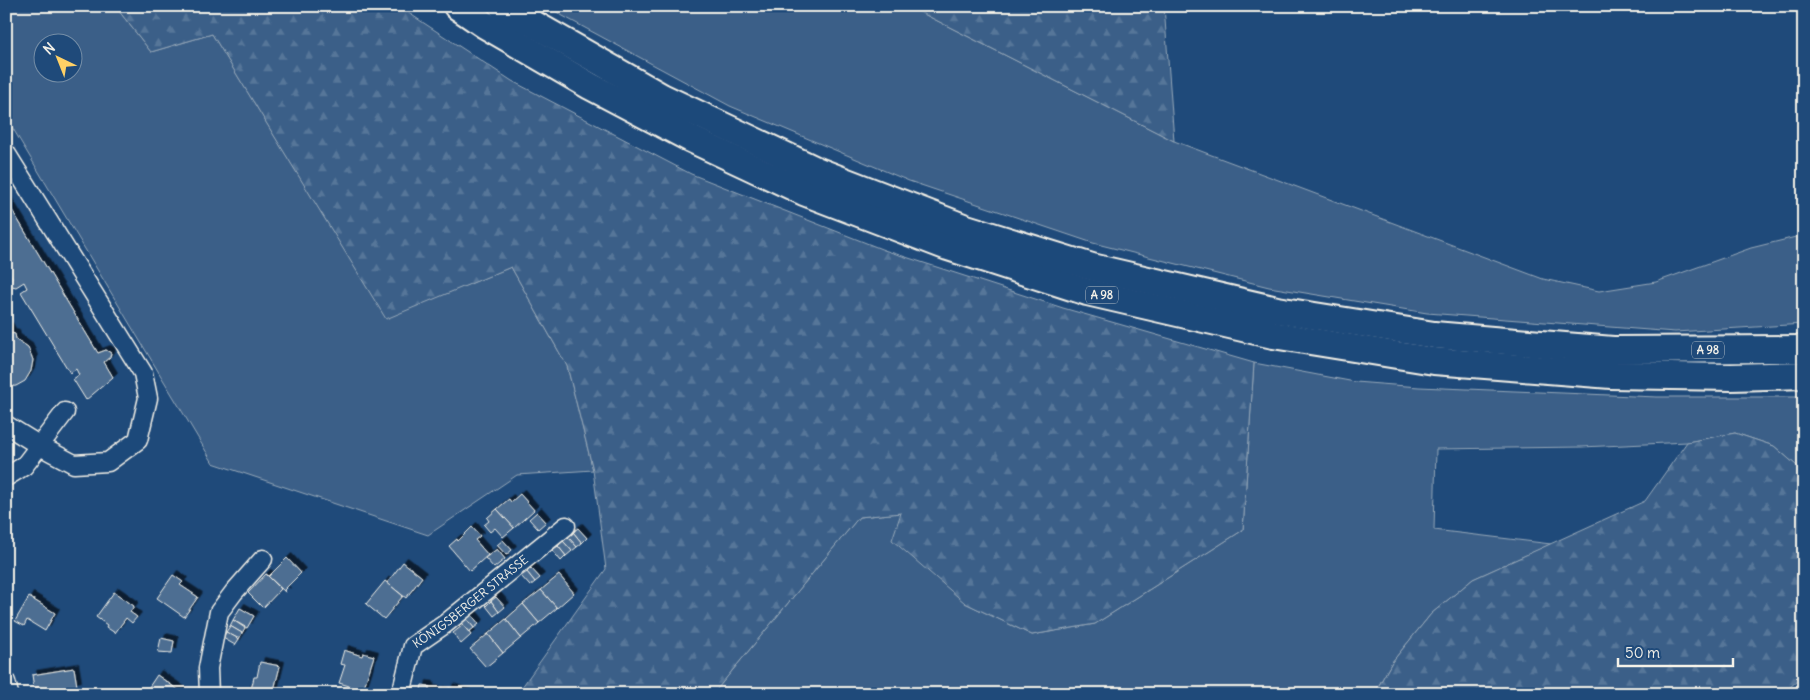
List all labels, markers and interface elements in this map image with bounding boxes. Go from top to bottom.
north arrow [32,32,82,82]
text: N [39,39,59,58]
road number: A 98 [1086,286,1118,304]
road number: A 98 [1692,342,1724,358]
street label: KÖNIGSBERGER STRASSE [409,552,531,651]
scale bar [1618,635,1732,667]
text: 50 m [1625,643,1660,662]

